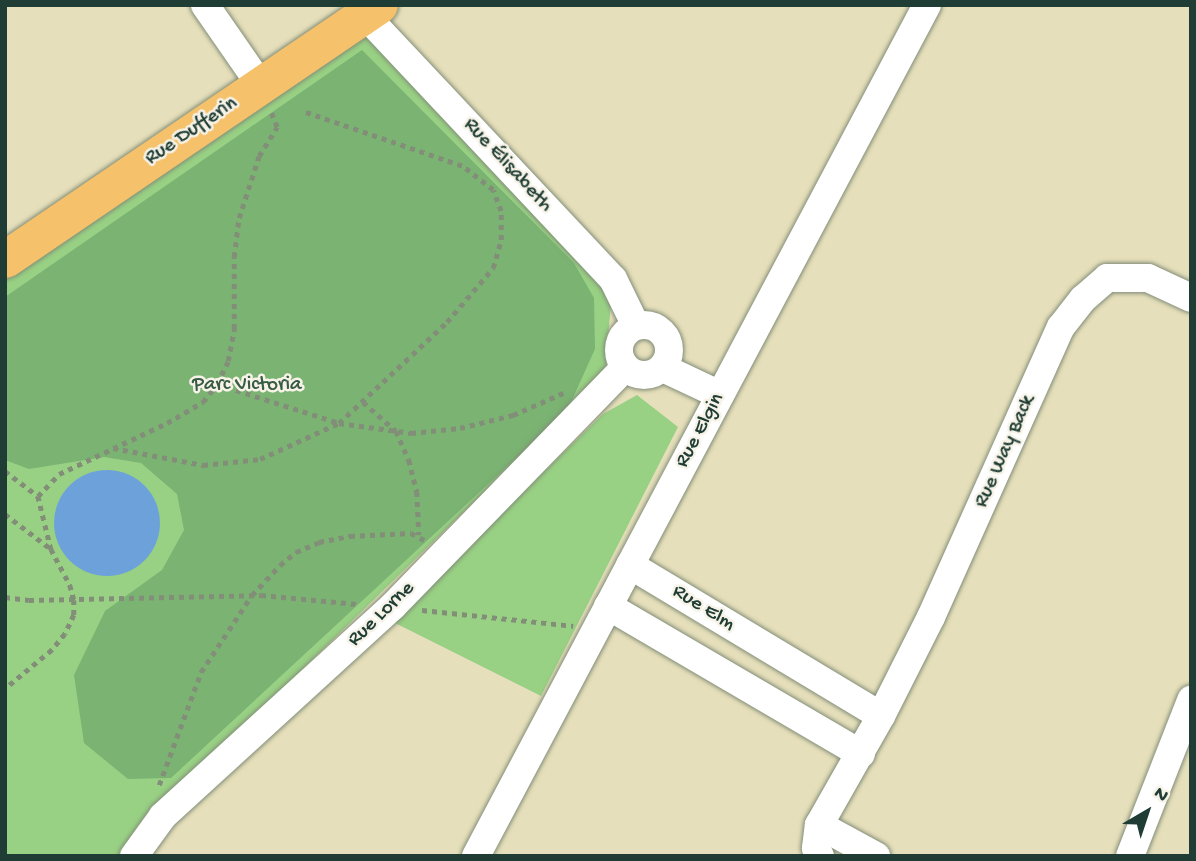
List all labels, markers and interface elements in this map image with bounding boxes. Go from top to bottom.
street label: Rue Dufferin [141,92,243,172]
street label: Rue Élisabeth [457,113,557,219]
park label: Parc Victoria [192,373,302,399]
street label: Rue Elgin [671,389,731,473]
street label: Rue Way Back [970,392,1042,512]
street label: Rue Lorne [343,577,421,653]
street label: Rue Elm [667,580,739,638]
north arrow [1112,777,1182,847]
text: N [1148,782,1173,808]

